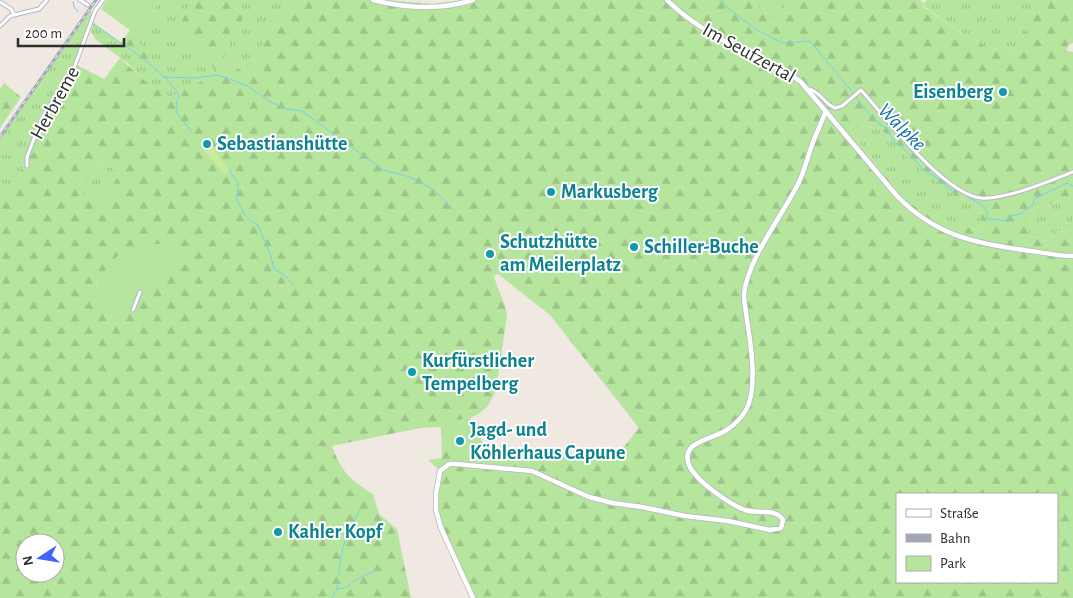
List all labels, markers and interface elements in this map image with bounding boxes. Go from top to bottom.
scale bar [18,15,124,47]
street label: Im Seufzertal [699,19,799,87]
text: 200 m [25,26,62,41]
street label: Herbreme [27,63,83,143]
place label: Eisenberg [913,82,994,102]
marker: Eisenberg [997,86,1009,98]
water label: Walpke [873,99,930,156]
place label: Sebastianshütte [217,134,347,154]
marker: Sebastianshütte [201,138,213,150]
place label: Markusberg [561,182,659,202]
marker: Markusberg [545,186,557,198]
place label: Schutzhütte am Meilerplatz [500,232,621,275]
place label: Schiller-Buche [644,237,759,257]
marker: Schiller-Buche [628,241,640,253]
marker: Schutzhütte am Meilerplatz [484,248,496,260]
place label: Kurfürstlicher Tempelberg [422,351,534,394]
marker: Kurfürstlicher Tempelberg [406,366,418,378]
place label: Jagd- und Köhlerhaus Capune [470,420,625,463]
marker: Jagd- und Köhlerhaus Capune [454,435,466,447]
legend [896,493,1058,583]
text: Straße [940,506,979,521]
place label: Kahler Kopf [288,522,384,542]
marker: Kahler Kopf [272,526,284,538]
text: Bahn [940,531,970,546]
north arrow [15,533,65,583]
text: N [20,554,36,567]
text: Park [940,556,966,571]

